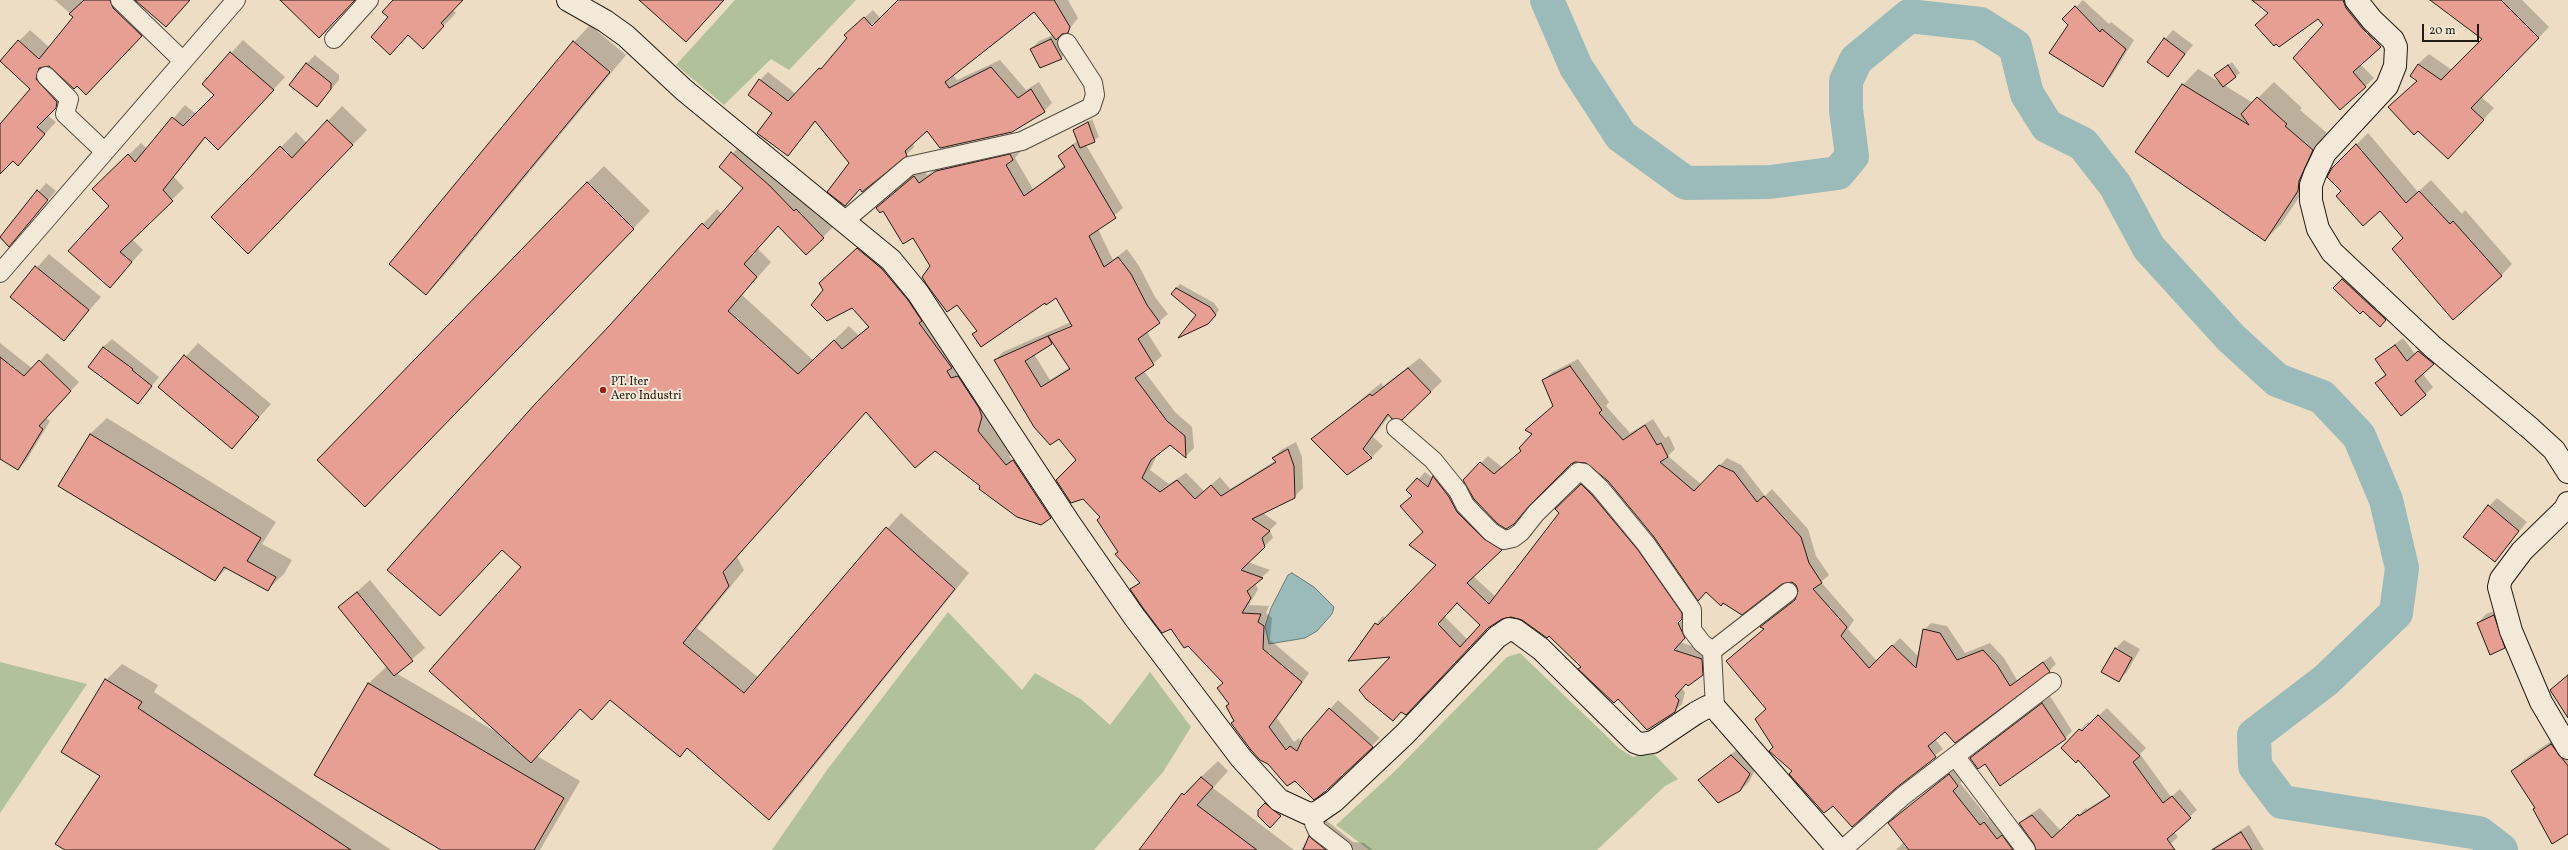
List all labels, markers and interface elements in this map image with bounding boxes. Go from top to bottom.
scale bar [2424,16,2481,42]
text: 20 m [2429,23,2456,39]
place label: PT. Iter Aero Industri [611,376,682,404]
marker: PT. Iter Aero Industri [598,385,608,395]

